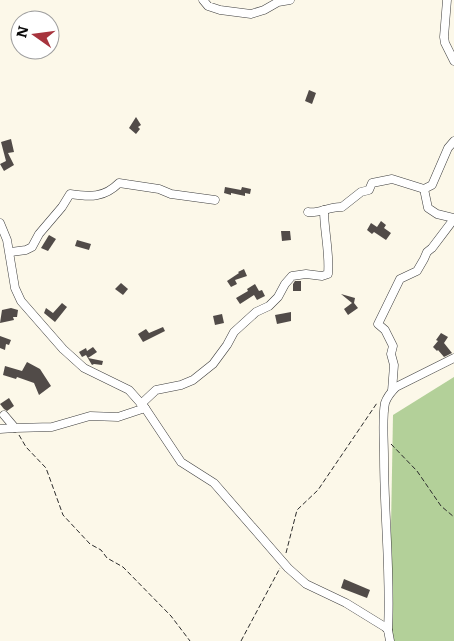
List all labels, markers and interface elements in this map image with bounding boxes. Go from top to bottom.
north arrow [10,10,60,60]
text: N [10,23,33,40]

